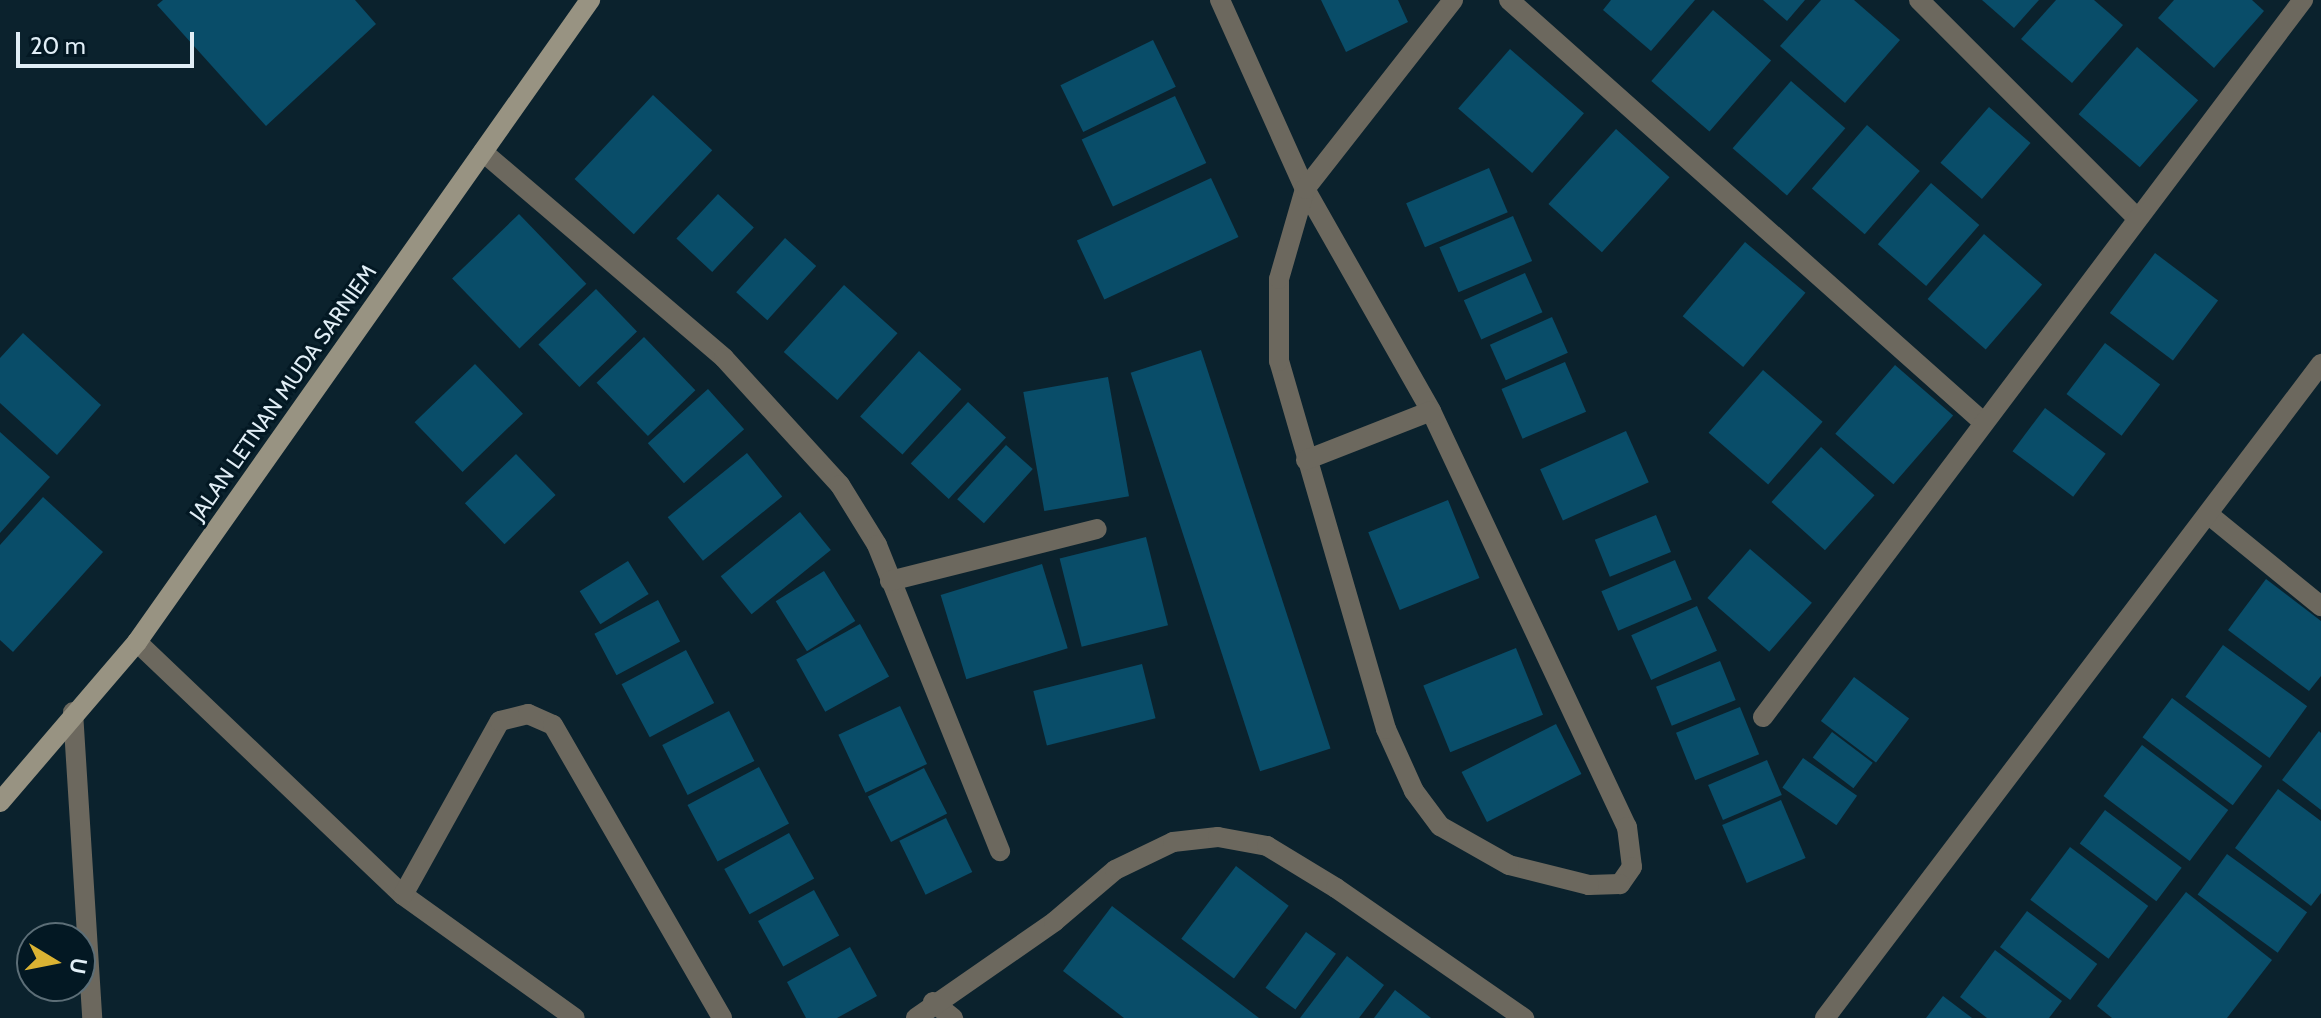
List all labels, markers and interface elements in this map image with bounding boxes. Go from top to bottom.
scale bar [20,16,198,66]
text: 20 m [30,31,86,60]
street label: JALAN LETNAN MUDA SARNIEM [184,260,382,526]
north arrow [16,922,96,1002]
text: U [63,956,93,976]

